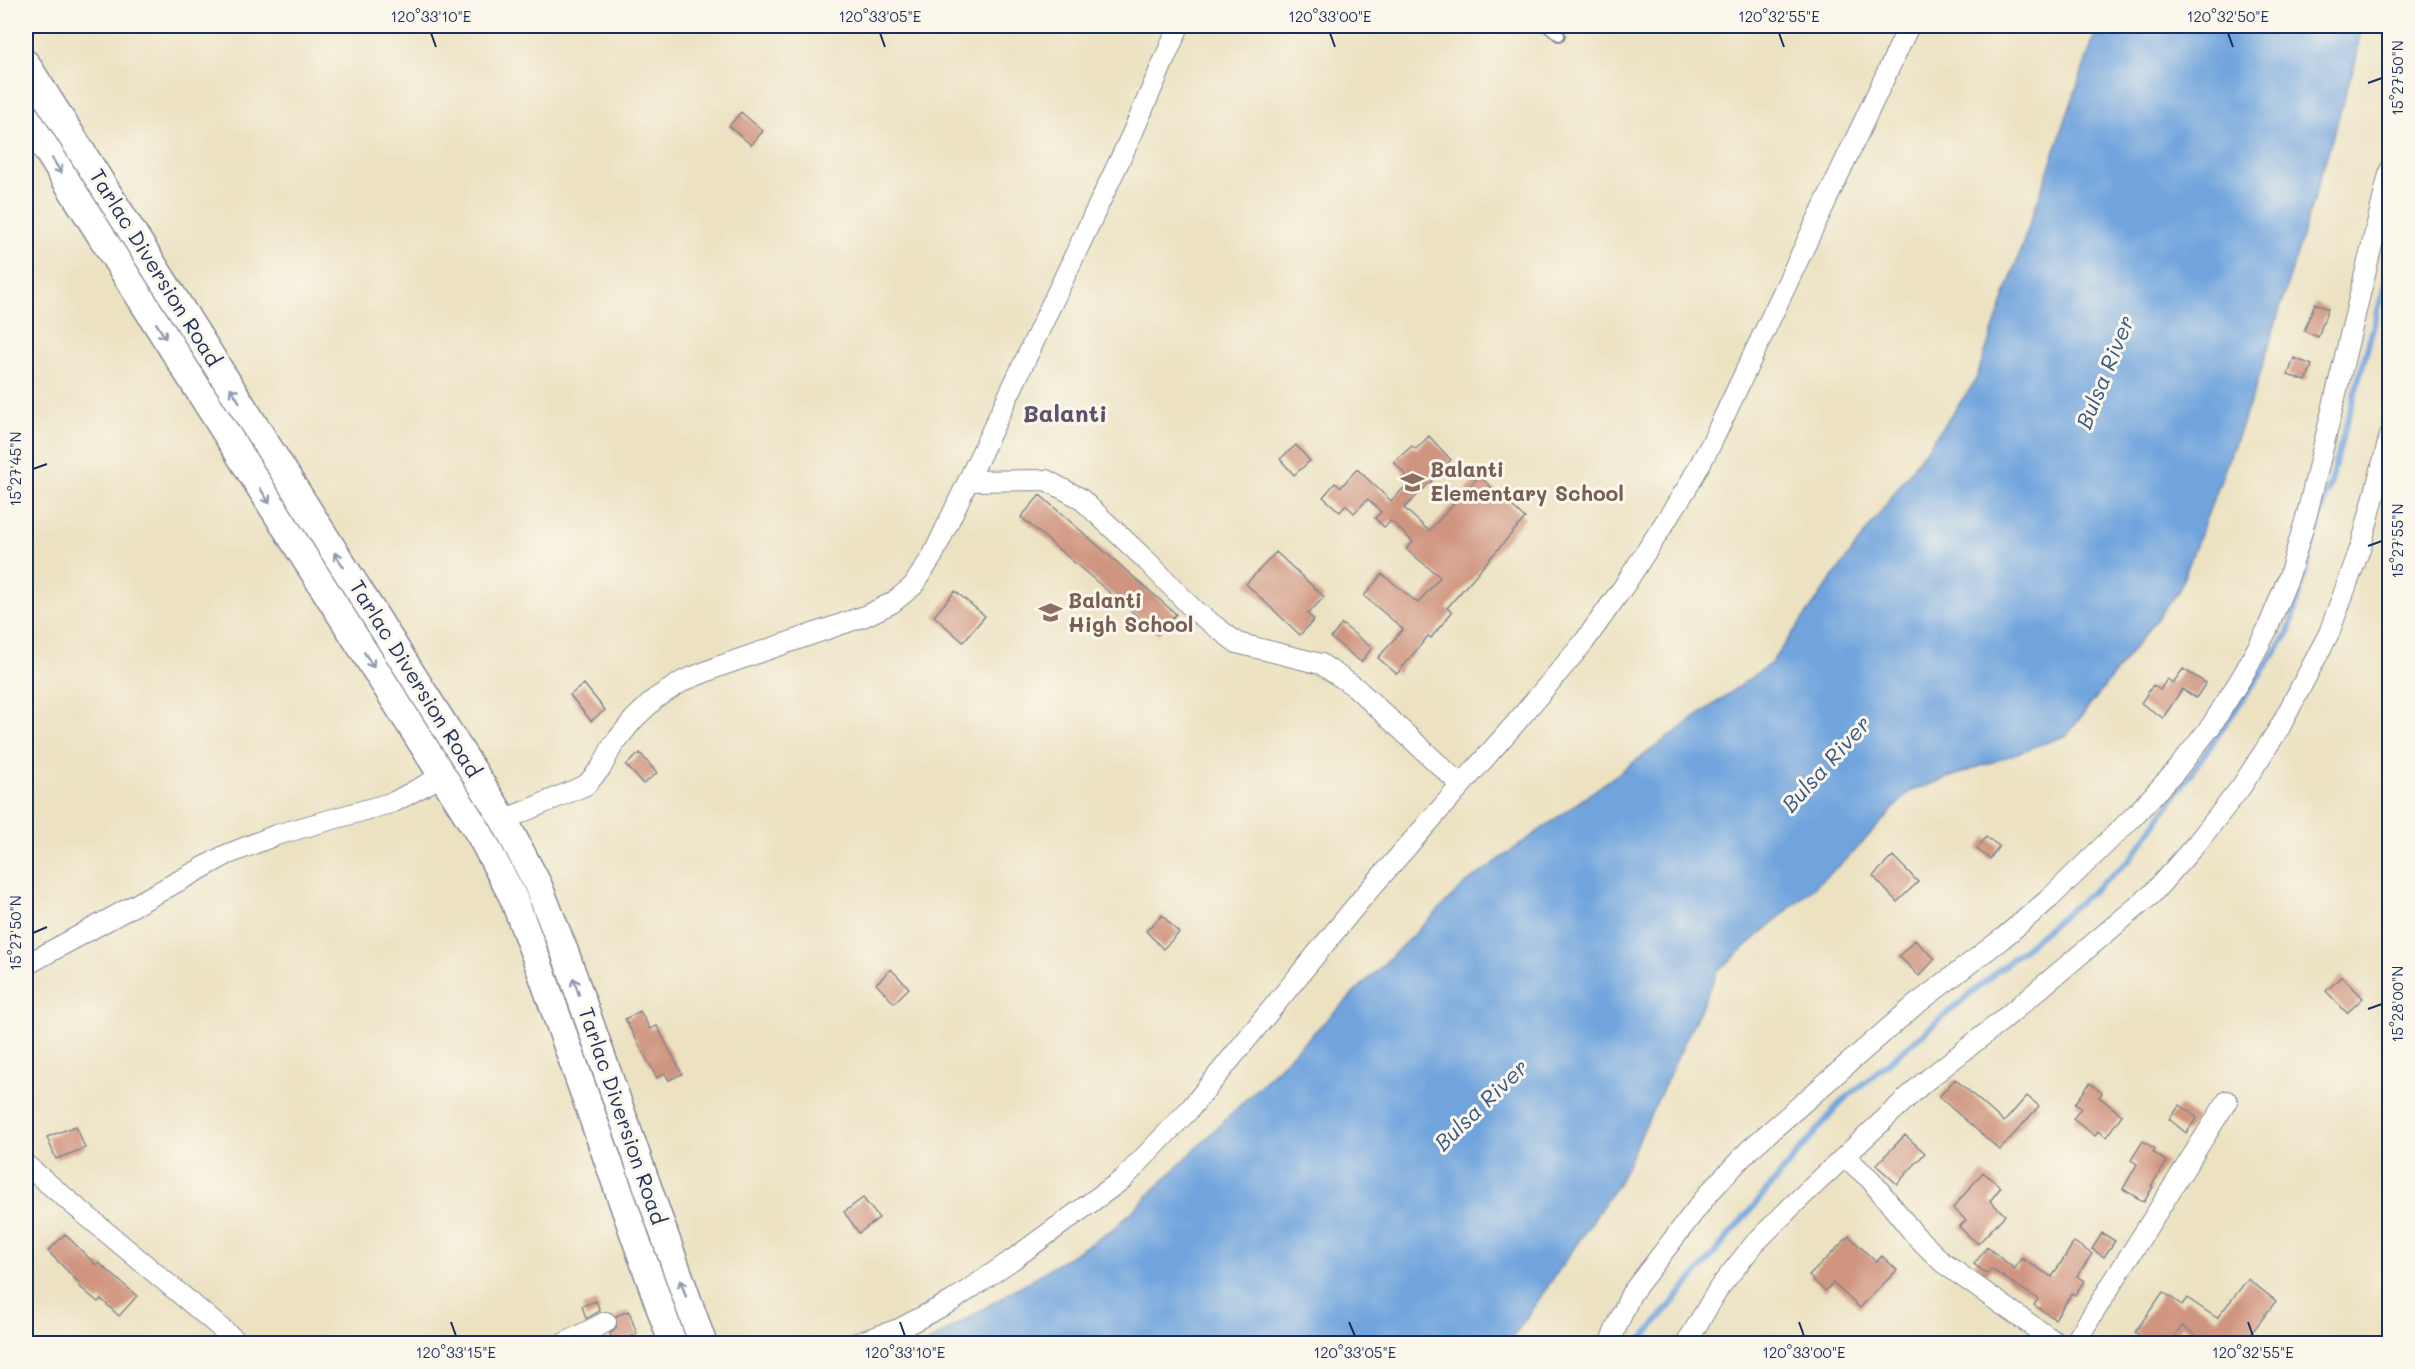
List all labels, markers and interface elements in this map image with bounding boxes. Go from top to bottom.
text: 120°33'10"E [391,6,472,26]
text: 120°33'05"E [839,6,922,26]
text: 120°33'00"E [1288,6,1372,26]
text: 120°32'55"E [1738,6,1820,26]
text: 120°32'50"E [2187,6,2270,26]
text: 15°27'50"N [2387,40,2407,116]
one-way arrow [51,157,63,174]
street label: Tarlac Diversion Road [84,163,228,371]
water label: Bulsa River [2069,311,2140,433]
one-way arrow [156,322,168,339]
one-way arrow [229,387,241,404]
district label: Balanti [1023,397,1107,428]
text: 15°27'45"N [5,431,25,507]
place label: Balanti Elementary School [1430,455,1624,507]
school or university icon: Balanti Elementary School [1399,469,1425,495]
one-way arrow [259,487,272,504]
text: 15°27'55"N [2387,503,2407,579]
one-way arrow [333,552,345,569]
street label: Tarlac Diversion Road [344,574,488,782]
place label: Balanti High School [1068,586,1193,637]
school or university icon: Balanti High School [1037,600,1063,626]
one-way arrow [363,652,376,669]
water label: Bulsa River [1775,709,1876,818]
text: 15°27'50"N [5,895,25,971]
text: 15°28'00"N [2387,966,2407,1042]
one-way arrow [570,977,581,996]
street label: Tarlac Diversion Road [574,1003,673,1228]
water label: Bulsa River [1427,1053,1534,1157]
one-way arrow [677,1279,688,1298]
text: 120°33'15"E [416,1342,497,1362]
text: 120°33'10"E [865,1342,946,1362]
text: 120°33'05"E [1314,1342,1397,1362]
text: 120°33'00"E [1762,1342,1846,1362]
text: 120°32'55"E [2212,1342,2294,1362]

